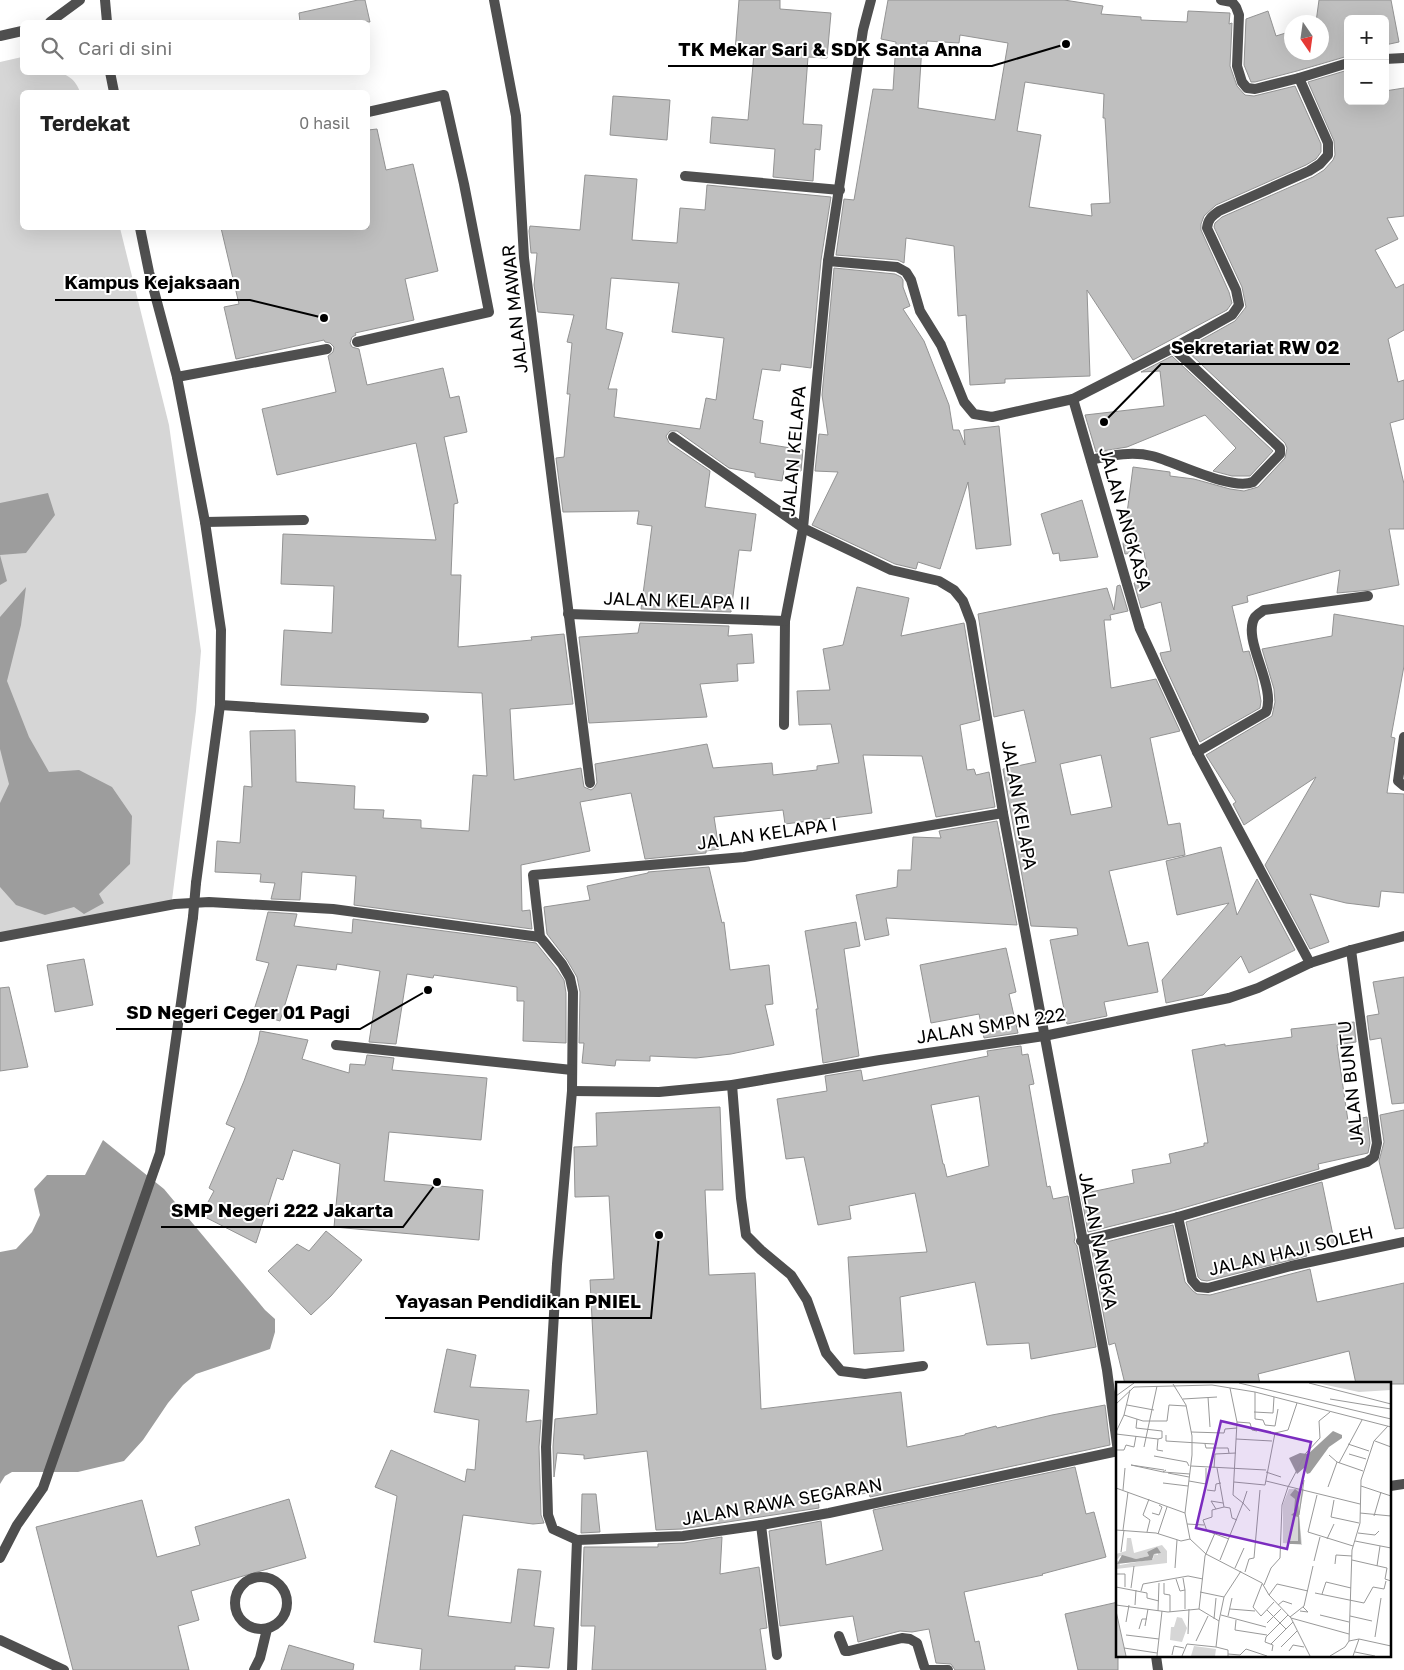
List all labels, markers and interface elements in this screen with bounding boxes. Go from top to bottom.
north arrow [1284,15,1329,60]
map controls [1344,15,1389,105]
button: + [1344,15,1389,60]
search box [20,20,370,75]
callout: TK Mekar Sari & SDK Santa Anna [668,32,992,66]
icon: search [38,34,66,62]
text: Cari di sini [78,36,172,59]
text: TK Mekar Sari & SDK Santa Anna [678,37,982,60]
button: − [1344,60,1389,105]
text: Terdekat [40,110,130,136]
text: 0 hasil [299,113,350,133]
street label: JALAN MAWAR [496,244,532,375]
callout: Kampus Kejaksaan [55,266,250,300]
text: Kampus Kejaksaan [64,270,240,293]
callout: Sekretariat RW 02 [1161,330,1350,364]
text: Sekretariat RW 02 [1171,335,1339,358]
street label: JALAN KELAPA [776,385,810,517]
street label: JALAN ANGKASA [1095,444,1157,593]
street label: JALAN KELAPA II [603,586,751,614]
street label: JALAN KELAPA [998,738,1042,871]
street label: JALAN KELAPA I [695,812,838,854]
callout: SD Negeri Ceger 01 Pagi [116,995,360,1029]
text: SD Negeri Ceger 01 Pagi [126,1000,350,1023]
street label: JALAN SMPN 222 [915,1002,1067,1048]
street label: JALAN BUNTU [1332,1019,1368,1147]
street label: JALAN NANGKA [1075,1170,1123,1311]
callout: SMP Negeri 222 Jakarta [161,1193,403,1227]
text: SMP Negeri 222 Jakarta [171,1198,393,1221]
street label: JALAN HAJI SOLEH [1206,1220,1375,1280]
callout: Yayasan Pendidikan PNIEL [385,1284,651,1318]
text: Yayasan Pendidikan PNIEL [395,1289,641,1312]
inset map [1116,1382,1392,1658]
street label: JALAN RAWA SEGARAN [680,1473,884,1530]

